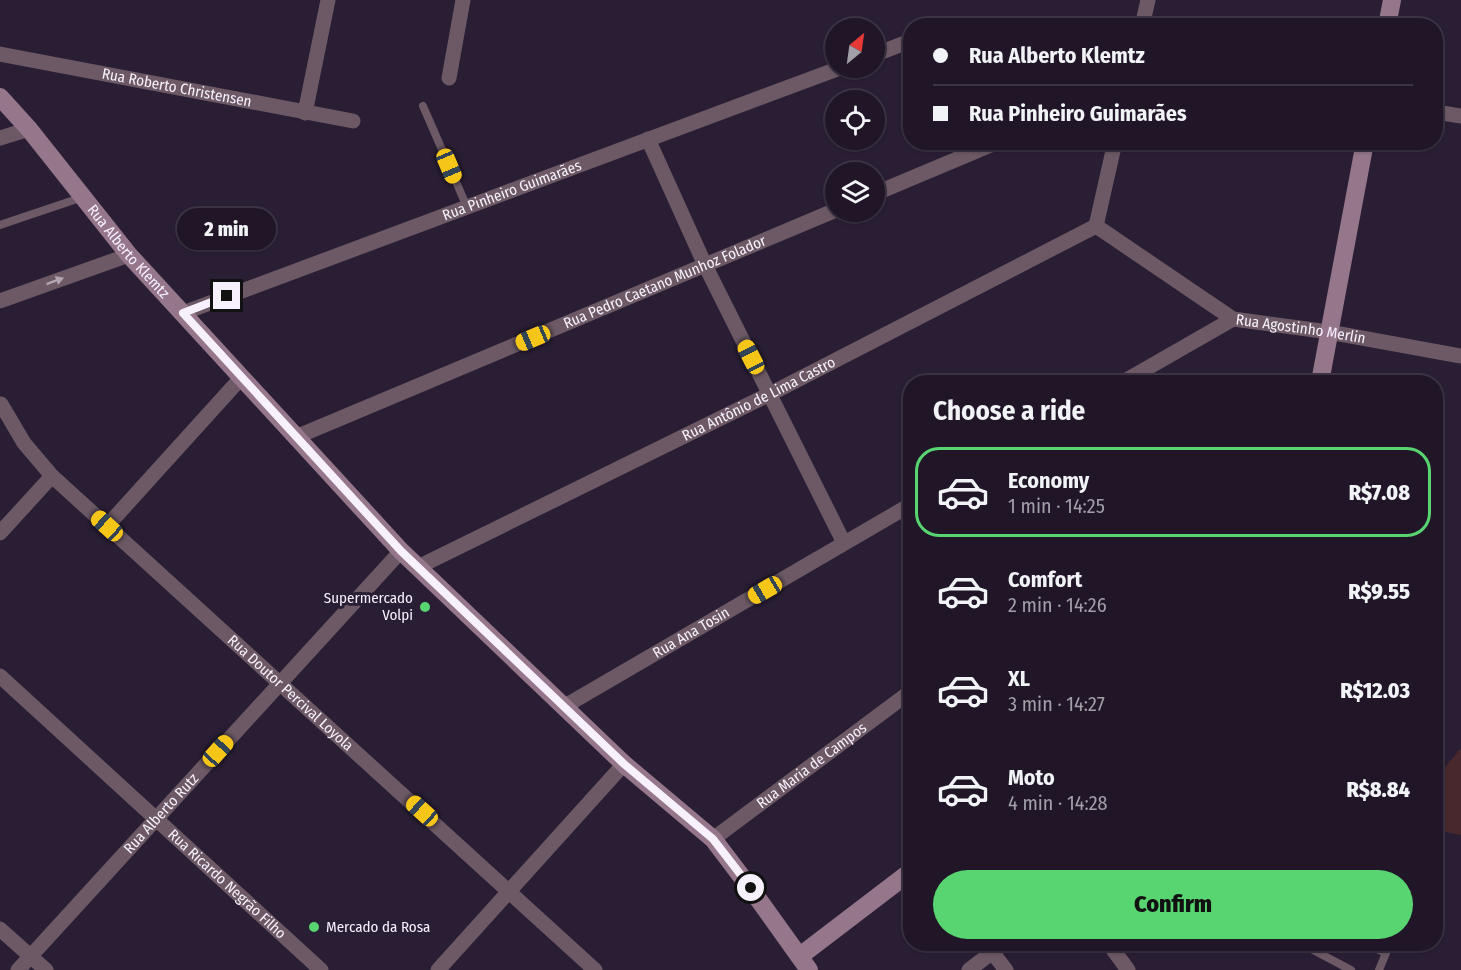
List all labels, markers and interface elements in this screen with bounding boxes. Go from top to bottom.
north arrow [825,18,885,78]
map controls [825,18,885,222]
text: Rua Alberto Klemtz [969,42,1145,69]
street label: Rua Roberto Christensen [100,65,253,111]
button: locate [825,90,885,150]
text: Rua Pinheiro Guimarães [969,100,1187,127]
car [434,146,464,186]
street label: Rua Pinheiro Guimarães [440,156,584,224]
button: layers [825,162,885,222]
street label: Rua Alberto Klemtz [84,201,173,302]
callout: 2 min [178,209,276,251]
text: 2 min [204,217,249,241]
street label: Rua Pedro Caetano Munhoz Folador [561,231,769,332]
one-way arrow [46,276,64,286]
route end [213,282,240,309]
street label: Rua Agostinho Merlin [1235,310,1367,347]
car [513,323,553,353]
car [735,337,767,377]
street label: Rua Antônio de Lima Castro [679,353,839,445]
text: Choose a ride [933,395,1085,427]
icon: car [936,465,990,519]
text: Economy [1008,467,1089,494]
text: R$7.08 [1349,479,1410,506]
text: 1 min · 14:25 [1008,494,1105,518]
car [88,507,126,545]
icon: car [936,564,990,618]
text: Comfort [1008,566,1082,593]
car [745,573,785,607]
text: R$9.55 [1348,578,1410,605]
place label: Supermercado Volpi [324,589,413,624]
text: 2 min · 14:26 [1008,593,1107,617]
marker: Supermercado Volpi [418,600,432,614]
street label: Rua Ana Tosin [650,603,733,662]
street label: Rua Doutor Percival Loyola [224,631,357,755]
icon: car [936,663,990,717]
text: XL [1008,665,1030,692]
text: R$12.03 [1340,677,1410,704]
text: 3 min · 14:27 [1008,692,1105,716]
street label: Rua Maria de Campos [753,719,870,812]
car [199,732,237,770]
icon: car [936,762,990,816]
text: Moto [1008,764,1055,791]
street label: Rua Alberto Rutz [120,770,202,857]
text: R$8.84 [1346,776,1410,803]
text: 4 min · 14:28 [1008,791,1108,815]
car [403,792,441,830]
street label: Rua Ricardo Negrão Filho [164,826,290,943]
button: Confirm [933,870,1413,939]
route start [737,874,764,901]
place label: Mercado da Rosa [326,918,430,936]
marker: Mercado da Rosa [307,920,321,934]

